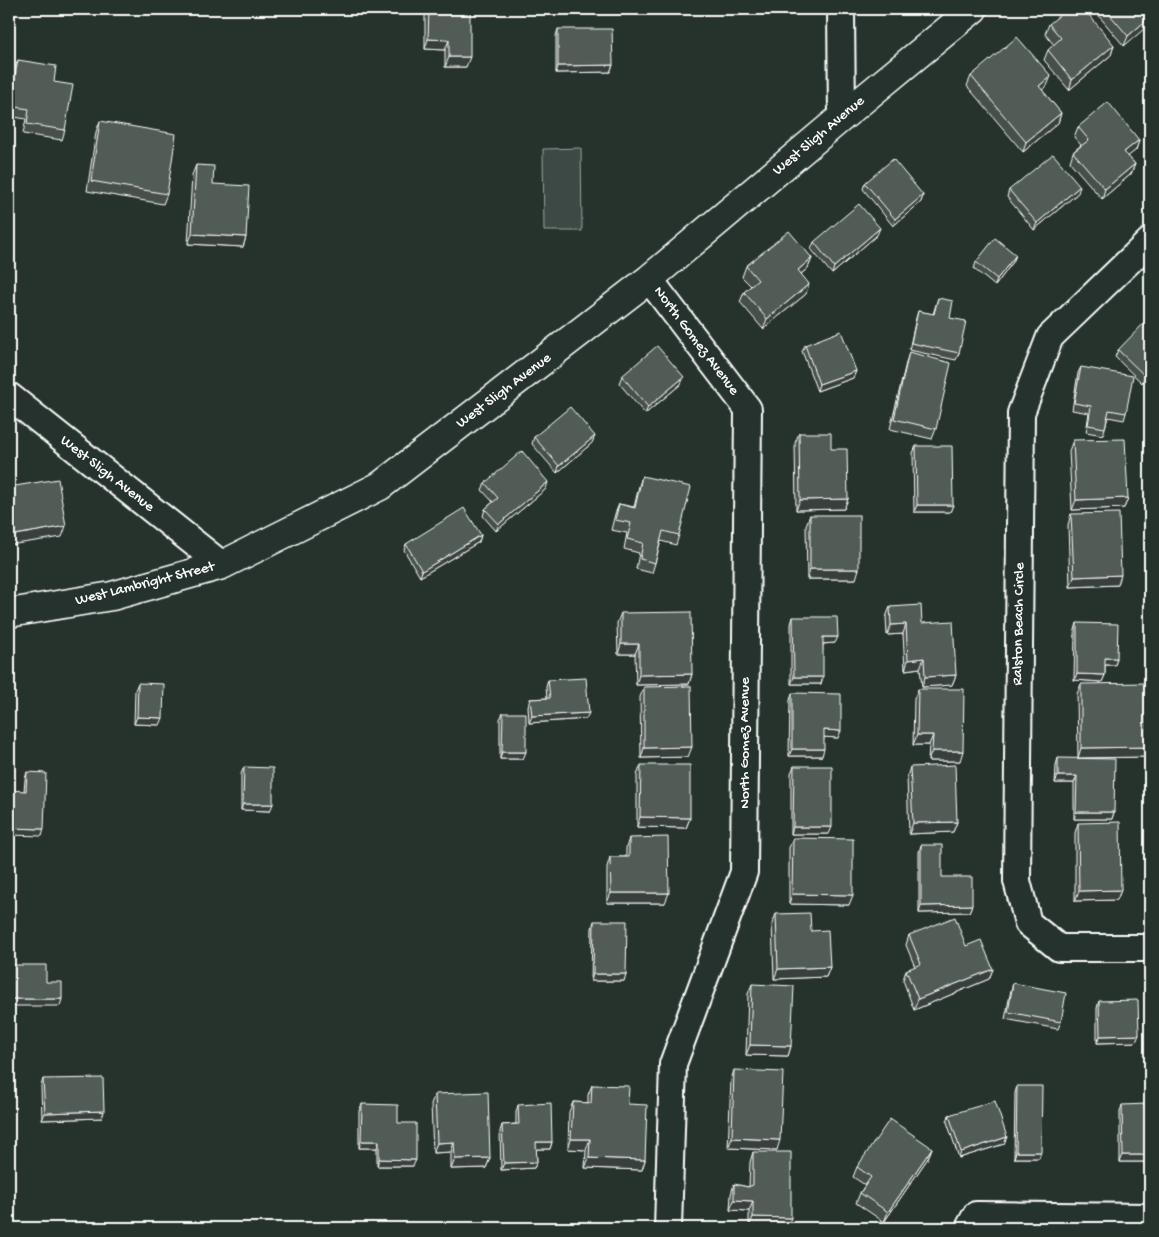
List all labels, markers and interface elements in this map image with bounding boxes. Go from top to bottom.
street label: West Sligh Avenue [769,92,869,180]
street label: North Gomez Avenue [649,283,743,399]
street label: West Sligh Avenue [453,349,555,433]
street label: West Sligh Avenue [56,432,158,516]
street label: West Lambright Street [73,558,218,610]
street label: Ralston Beach Circle [1009,562,1029,686]
street label: North Gomez Avenue [736,677,754,809]

